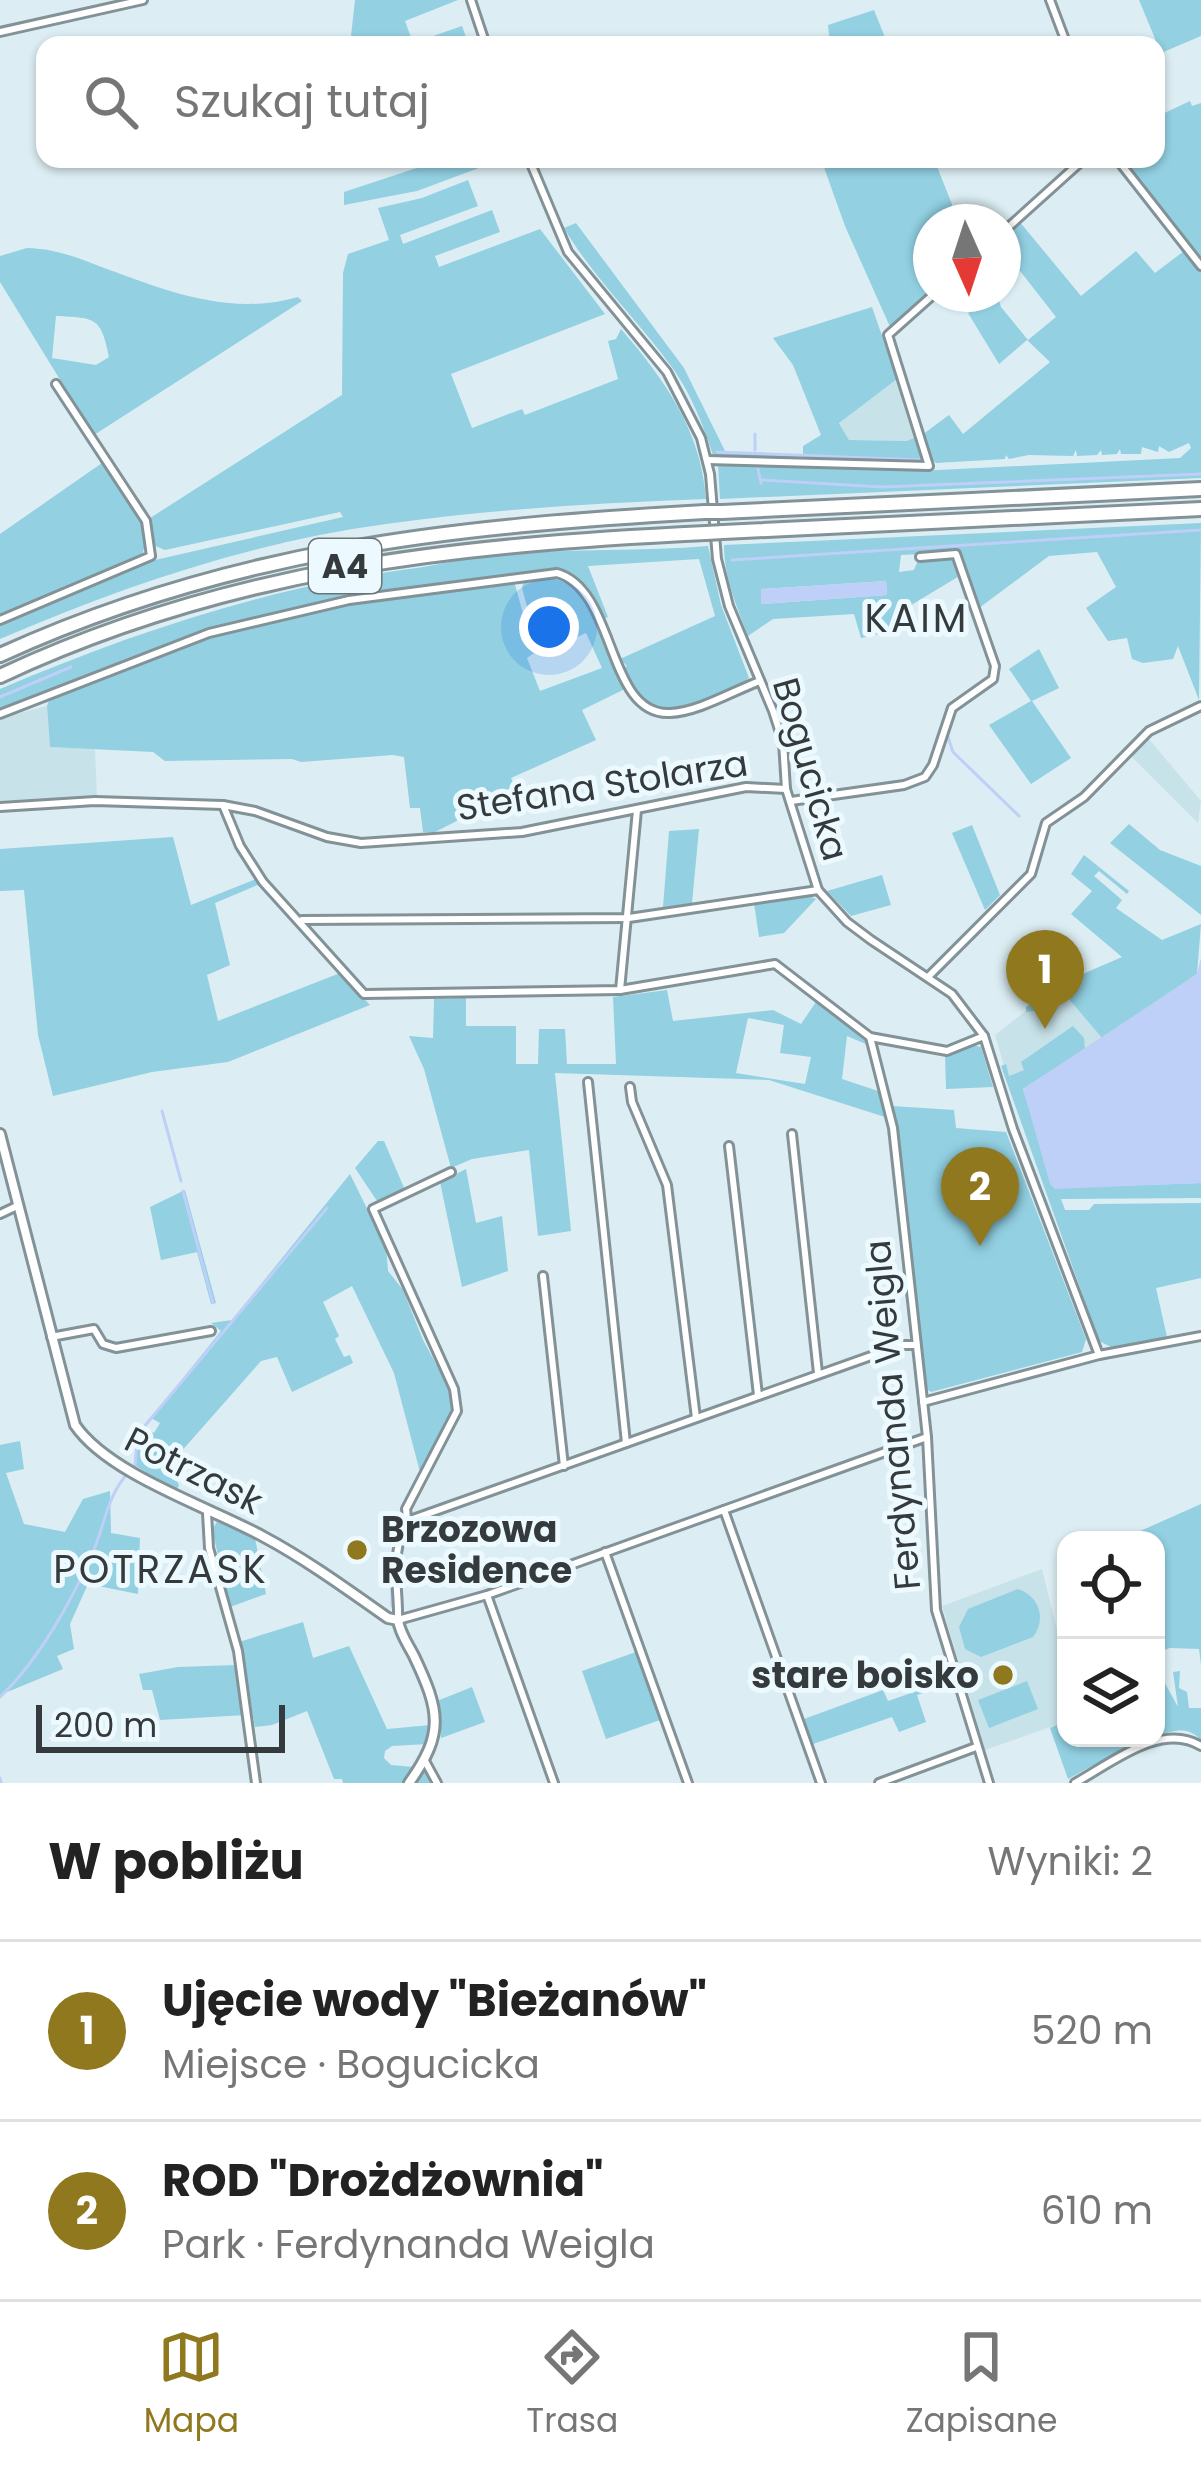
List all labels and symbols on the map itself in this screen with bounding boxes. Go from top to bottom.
north arrow [913,204,1021,312]
road number: A4 [309,539,381,593]
district label: KAIM [865,591,969,646]
your location [519,597,579,657]
street label: Bogucicka [760,672,861,866]
street label: Stefana Stolarza [453,737,751,834]
pin: 1 [1006,930,1084,1029]
pin: 2 [941,1147,1019,1246]
street label: Ferdynanda Weigla [852,1238,933,1592]
street label: Potrzask [116,1414,272,1527]
place label: Brzozowa Residence [381,1504,572,1596]
marker: Brzozowa Residence [344,1537,370,1563]
district label: POTRZASK [53,1542,269,1597]
place label: stare boisko [751,1650,979,1701]
marker: stare boisko [990,1662,1016,1688]
scale bar [36,1699,285,1752]

